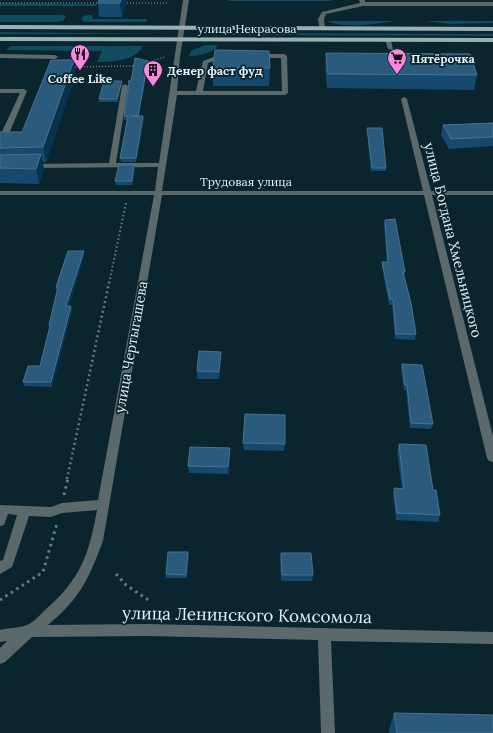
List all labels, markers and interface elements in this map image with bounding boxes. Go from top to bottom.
street label: улица Некрасова [198,21,296,36]
restaurant icon: Coffee Like [69,43,91,71]
supermarket icon: Пятёрочка [386,47,408,75]
place label: Пятёрочка [411,51,476,66]
building icon: Денер фаст фуд [142,59,164,87]
place label: Денер фаст фуд [167,63,263,78]
place label: Coffee Like [48,71,113,86]
street label: улица Богдана Хмельницкого [420,141,486,339]
street label: Трудовая улица [200,174,292,189]
street label: улица Чертыгашева [111,280,151,414]
street label: улица Ленинского Комсомола [122,602,372,628]

